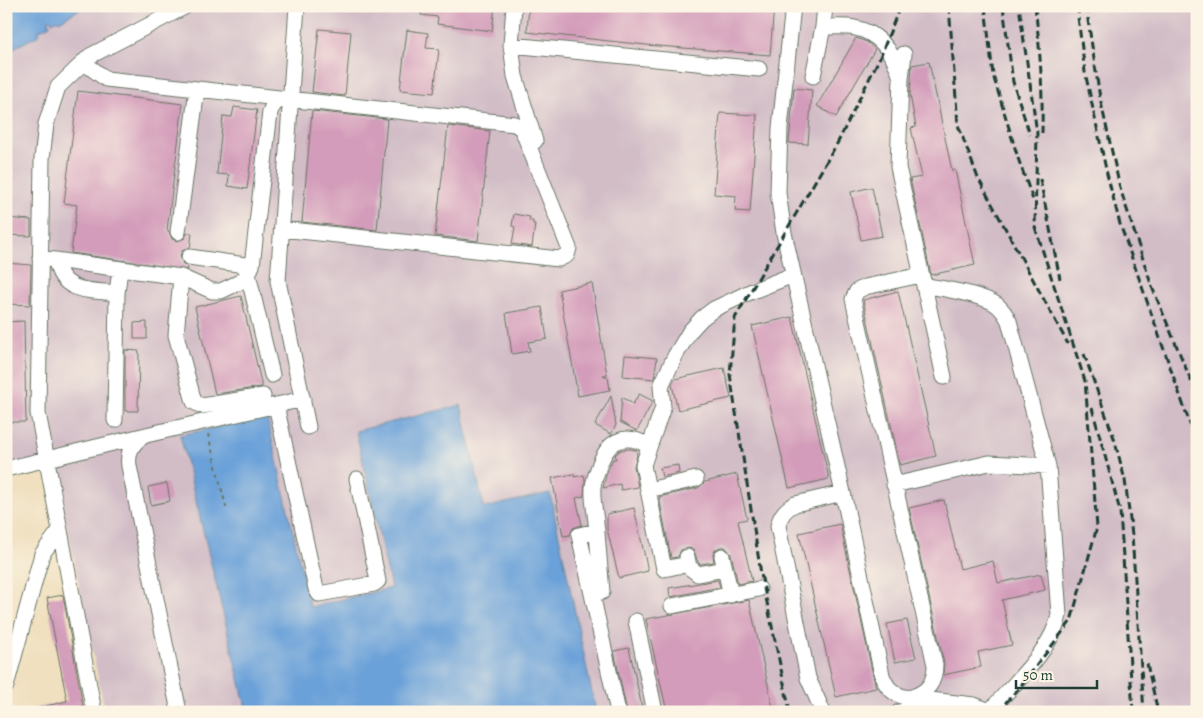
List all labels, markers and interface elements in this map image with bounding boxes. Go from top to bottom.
scale bar [1016,658,1097,690]
text: 50 m [1023,665,1053,685]

